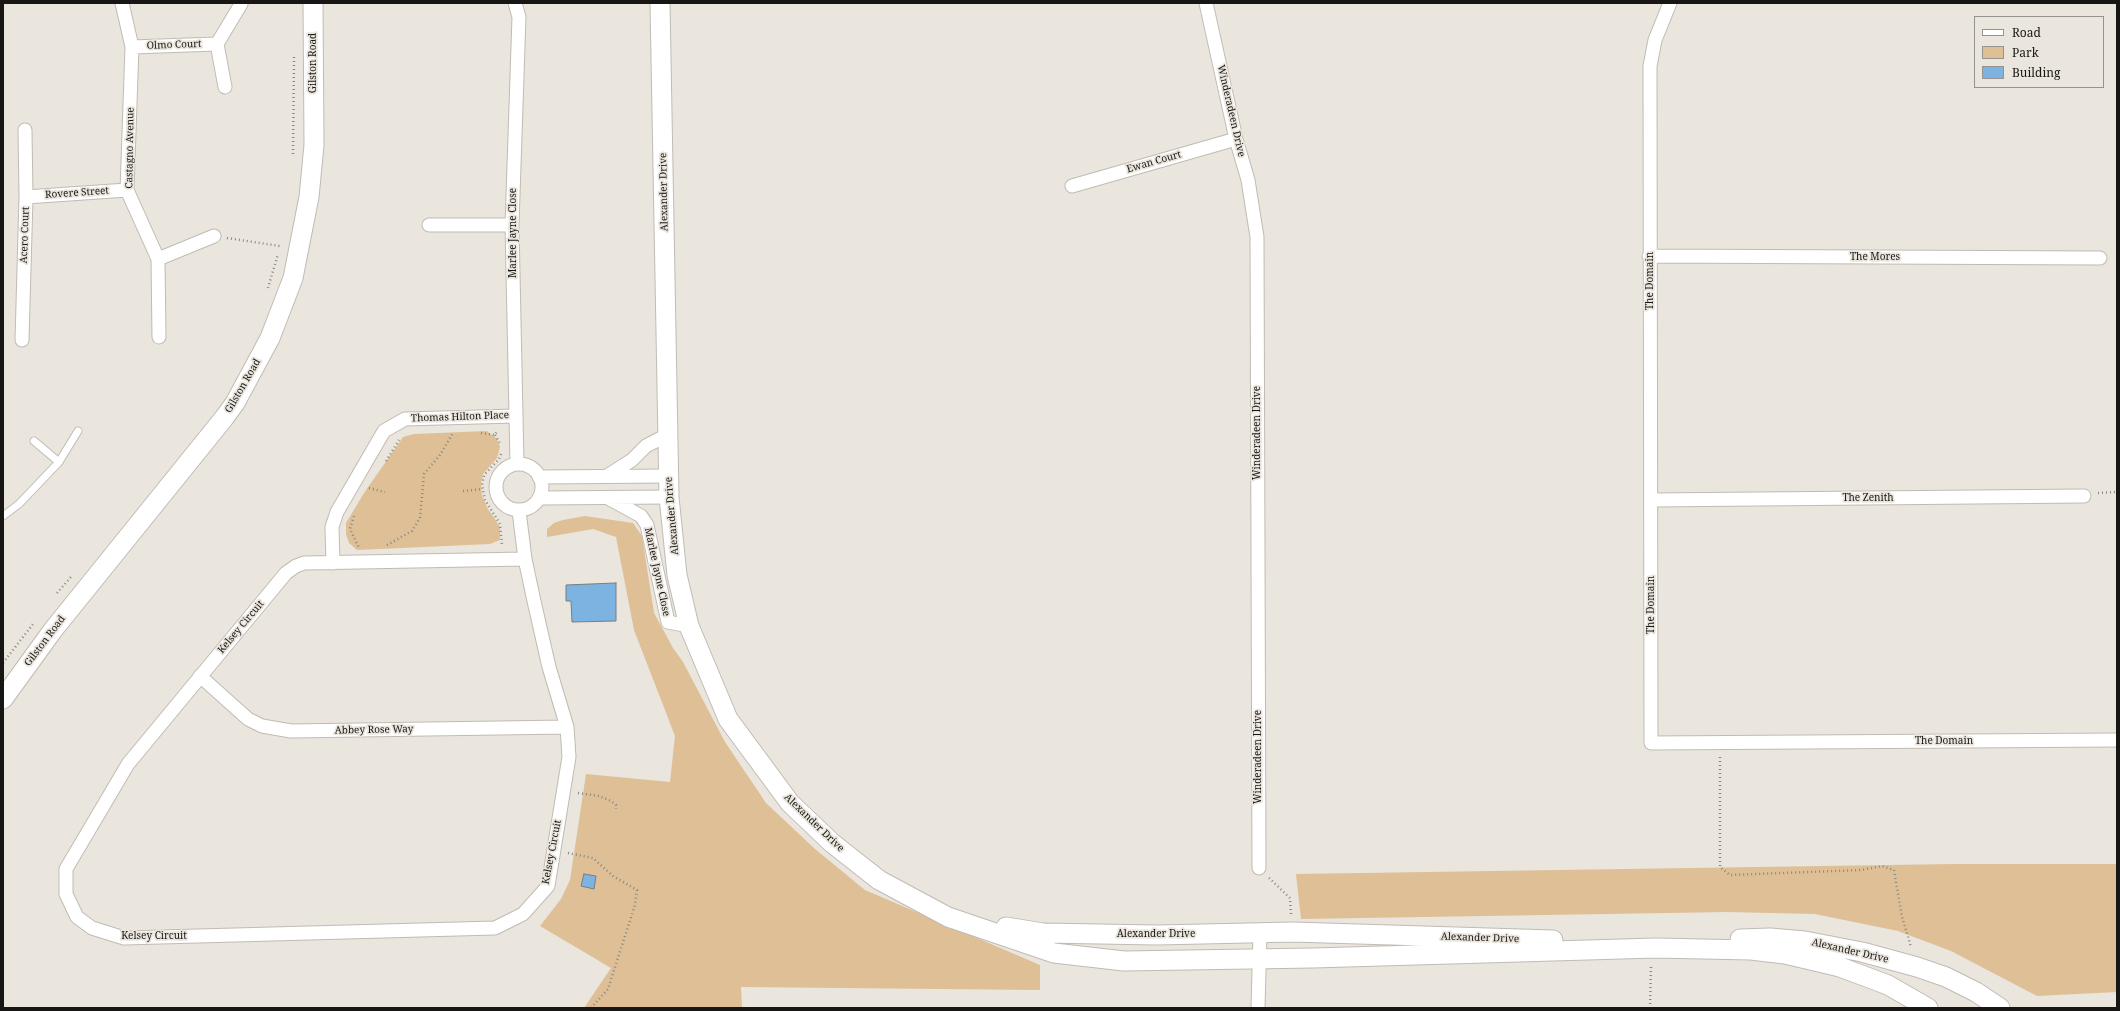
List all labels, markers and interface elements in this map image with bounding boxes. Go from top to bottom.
legend [1974,16,2104,88]
text: Road [2012,24,2041,41]
street label: Gilston Road [307,33,319,93]
street label: Olmo Court [146,38,202,52]
text: Park [2012,44,2039,61]
street label: Winderadeen Drive [1215,64,1247,158]
text: Building [2012,64,2060,81]
street label: Castagno Avenue [123,107,137,189]
street label: Ewan Court [1125,149,1183,175]
street label: Alexander Drive [657,153,671,231]
street label: Rovere Street [45,185,109,201]
street label: Marlee Jayne Close [507,188,519,278]
street label: Acero Court [18,206,32,264]
street label: The Mores [1850,251,1900,263]
street label: The Domain [1644,252,1656,310]
street label: Gilston Road [223,357,263,415]
street label: Winderadeen Drive [1251,386,1263,480]
street label: Thomas Hilton Place [411,409,509,425]
street label: Alexander Drive [663,476,681,556]
street label: The Zenith [1842,492,1894,504]
street label: Marlee Jayne Close [642,527,672,617]
street label: The Domain [1645,576,1657,634]
street label: Kelsey Circuit [215,598,267,656]
street label: Gilston Road [22,613,68,669]
street label: Winderadeen Drive [1252,710,1264,804]
street label: Abbey Rose Way [335,723,413,737]
street label: The Domain [1915,735,1973,747]
street label: Alexander Drive [782,791,846,855]
street label: Kelsey Circuit [540,819,564,885]
street label: Alexander Drive [1117,928,1195,940]
street label: Kelsey Circuit [121,930,187,942]
street label: Alexander Drive [1441,931,1519,945]
street label: Alexander Drive [1810,936,1890,966]

